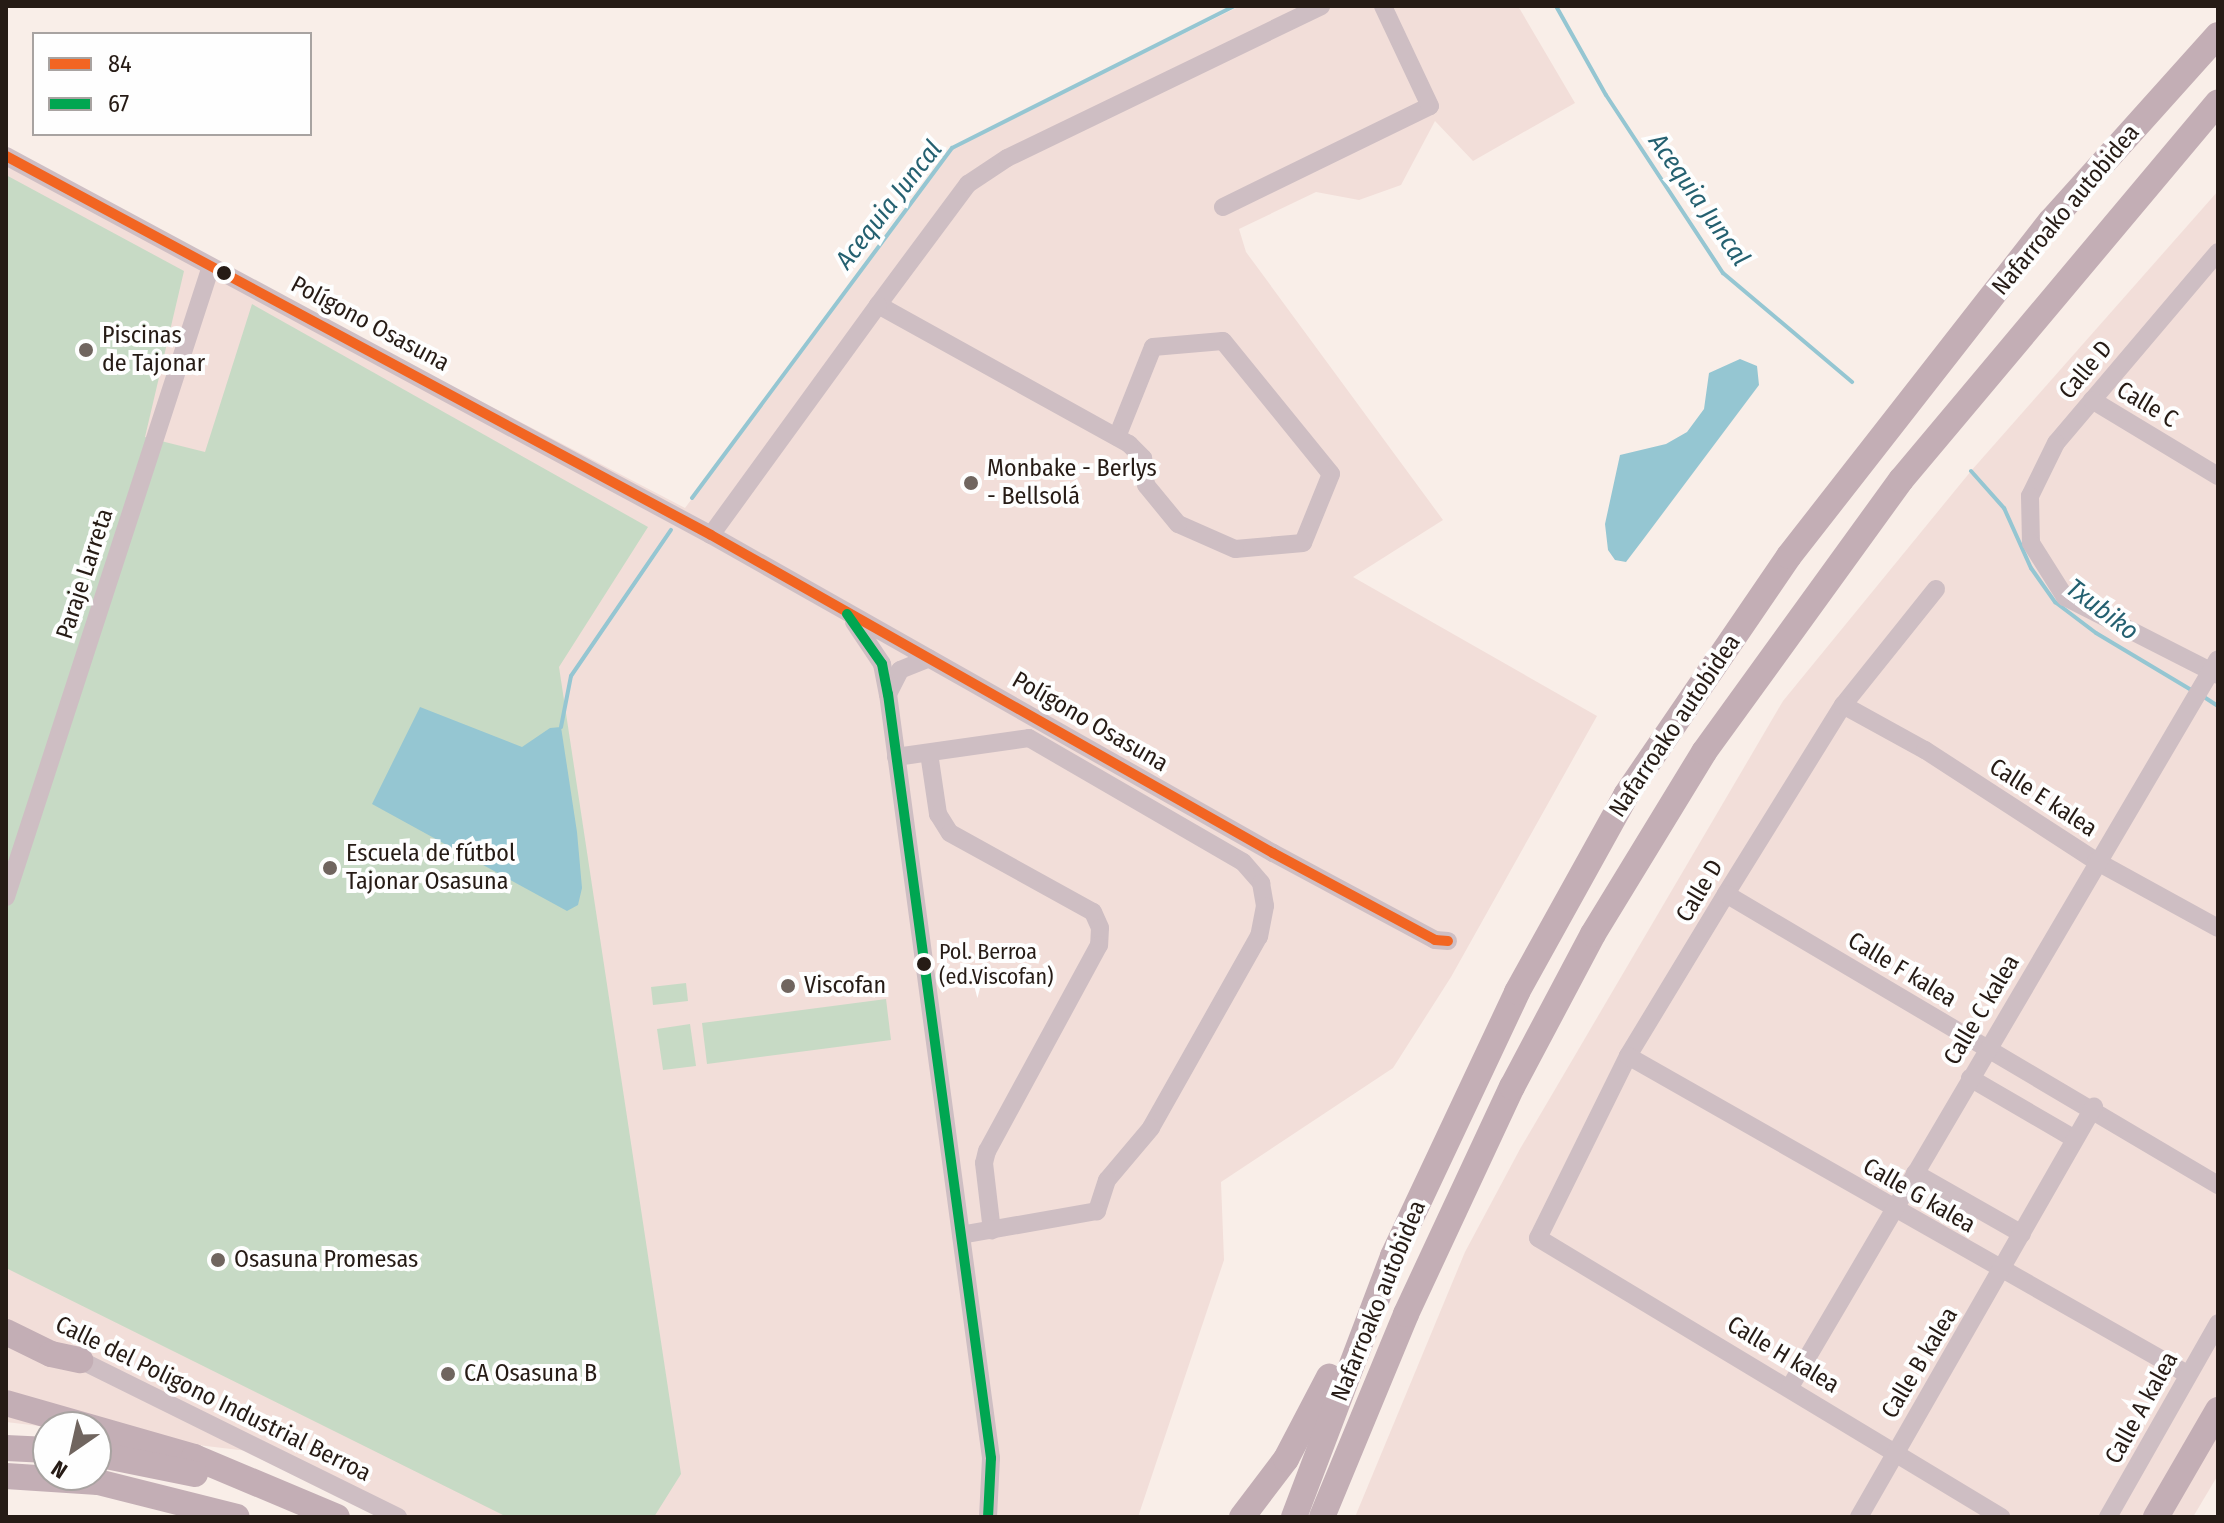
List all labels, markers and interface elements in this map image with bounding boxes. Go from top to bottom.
legend [32,32,312,136]
text: 84 [108,50,132,78]
text: 67 [108,90,129,118]
street label: Nafarroako autobidea [1986,119,2146,301]
water label: Acequia Juncal [1642,128,1756,272]
water label: Acequia Juncal [829,135,949,275]
unlabelled marker [216,265,232,281]
street label: Polígono Osasuna [286,270,454,378]
place label: Piscinas de Tajonar [102,322,205,378]
street label: Calle D [2053,335,2119,405]
marker: Piscinas de Tajonar [77,341,95,359]
street label: Calle C [2111,376,2183,434]
place label: Monbake - Berlys - Bellsolá [987,455,1157,511]
marker: Monbake - Berlys - Bellsolá [962,474,980,492]
street label: Paraje Larreta [50,505,120,643]
water label: Txubiko [2060,573,2144,647]
street label: Nafarroako autobidea [1603,629,1747,823]
street label: Polígono Osasuna [1007,666,1173,778]
street label: Calle E kalea [1984,753,2102,843]
place label: Escuela de fútbol Tajonar Osasuna [346,840,515,896]
street label: Calle D [1670,855,1730,927]
marker: Escuela de fútbol Tajonar Osasuna [321,859,339,877]
street label: Calle F kalea [1842,926,1962,1014]
place label: Pol. Berroa (ed.Viscofan) [939,938,1054,990]
street label: Calle C kalea [1938,950,2026,1070]
marker: Pol. Berroa (ed.Viscofan) [916,956,932,972]
place label: Viscofan [804,972,886,1000]
marker: Viscofan [779,977,797,995]
street label: Calle G kalea [1858,1152,1980,1240]
street label: Nafarroako autobidea [1326,1196,1432,1406]
place label: Osasuna Promesas [234,1246,418,1274]
marker: Osasuna Promesas [209,1251,227,1269]
street label: Calle B kalea [1876,1302,1964,1424]
street label: Calle del Poligono Industrial Berroa [51,1310,375,1488]
street label: Calle H kalea [1722,1310,1844,1400]
street label: Calle A kalea [2099,1347,2185,1469]
place label: CA Osasuna B [464,1360,597,1388]
marker: CA Osasuna B [439,1365,457,1383]
north arrow [32,1411,112,1491]
text: N [46,1455,72,1485]

